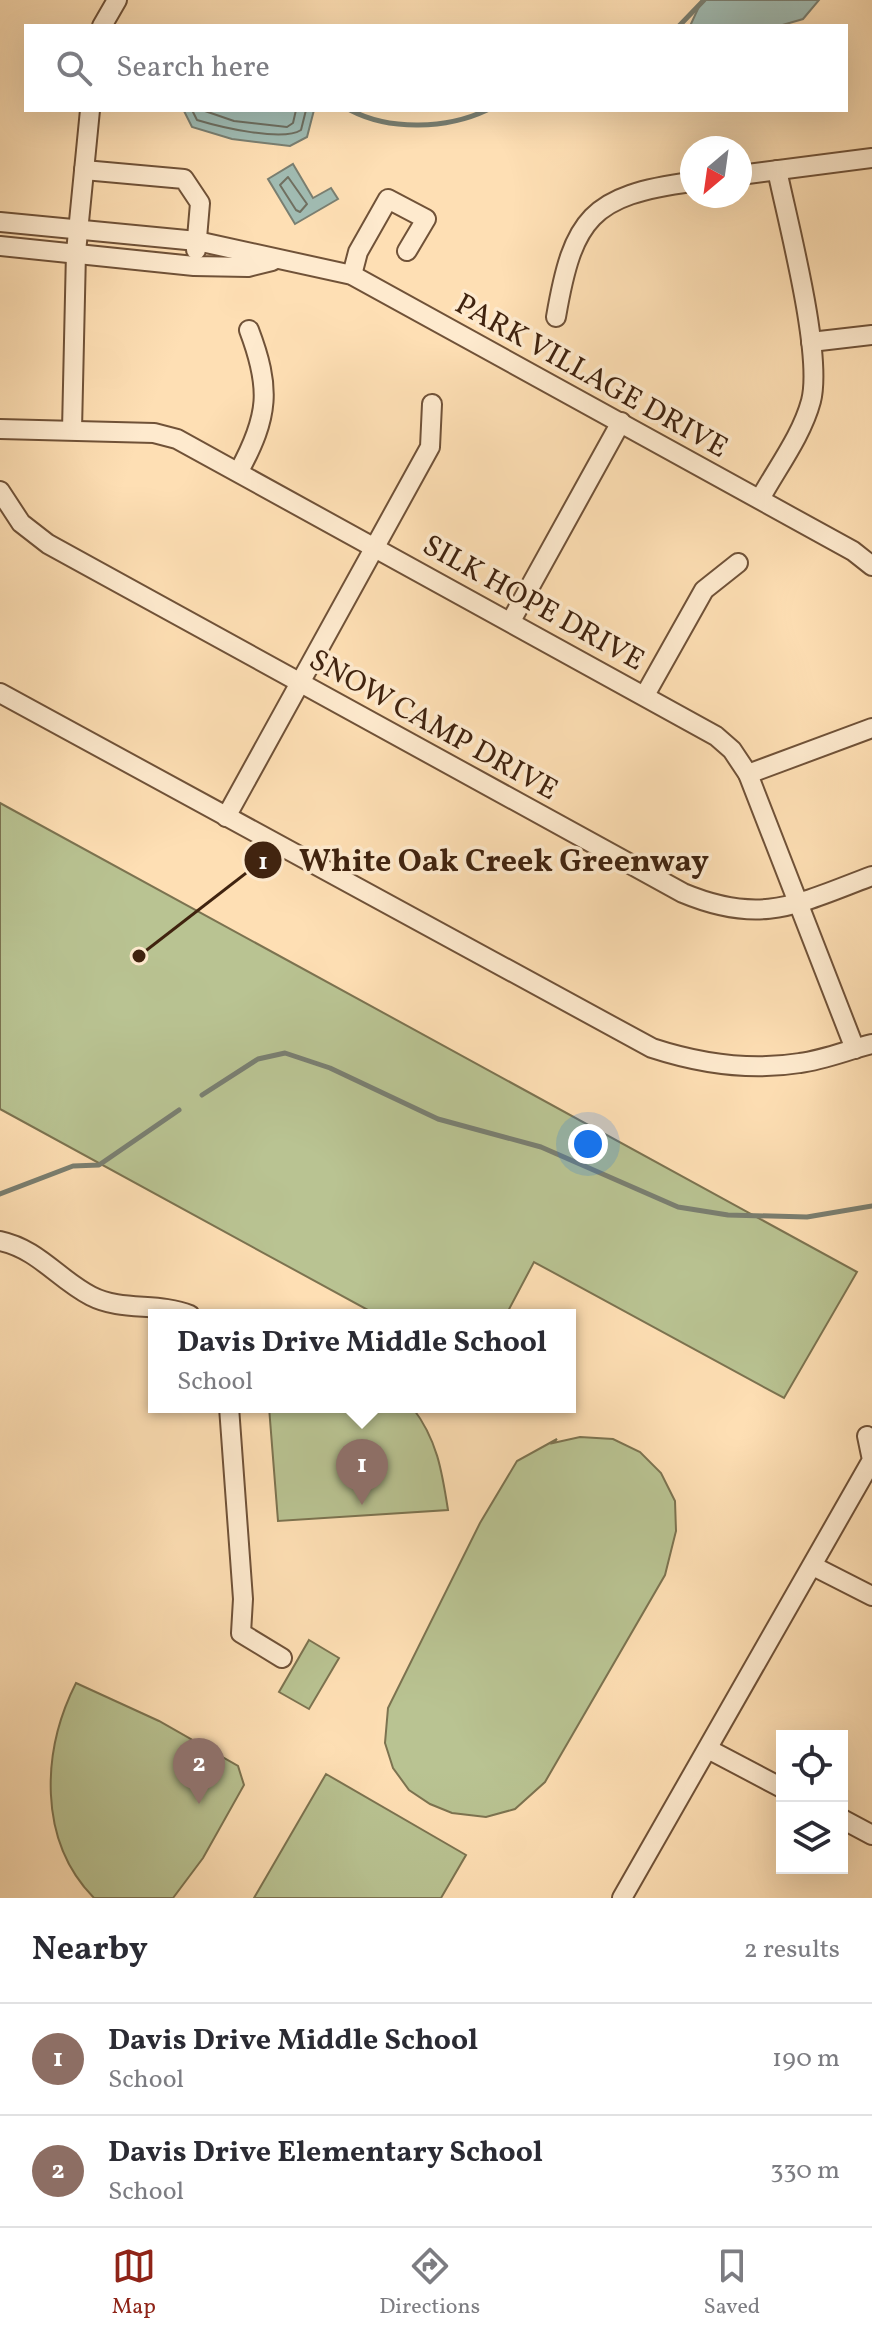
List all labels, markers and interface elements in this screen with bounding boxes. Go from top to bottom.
search box [24,24,848,112]
icon: search [52,46,96,90]
text: Search here [116,47,270,89]
north arrow [680,136,752,208]
street label: PARK VILLAGE DRIVE [447,284,735,469]
street label: SILK HOPE DRIVE [414,525,652,682]
street label: SNOW CAMP DRIVE [301,640,565,812]
callout: White Oak Creek Greenway [243,832,725,888]
text: White Oak Creek Greenway [299,841,709,885]
text: 1 [258,846,268,880]
your location [568,1124,608,1164]
popup [148,1309,576,1413]
text: Davis Drive Middle School [177,1322,547,1364]
text: School [177,1364,253,1400]
pin: 1 [336,1439,388,1505]
map controls [776,1730,848,1874]
button: locate [776,1730,848,1802]
pin: 2 [173,1738,225,1804]
button: layers [776,1802,848,1874]
text: Nearby [32,1927,148,1974]
text: 2 results [744,1932,840,1968]
text: Davis Drive Middle School [108,2020,478,2062]
text: 1 [53,2041,63,2077]
text: 190 m [772,2041,840,2077]
text: School [108,2062,184,2098]
text: Davis Drive Elementary School [108,2132,543,2174]
text: 2 [51,2153,65,2189]
text: 330 m [770,2153,840,2189]
text: School [108,2174,184,2210]
tab: Map [112,2244,156,2323]
tab: Directions [379,2244,480,2323]
tab: Saved [704,2244,760,2323]

